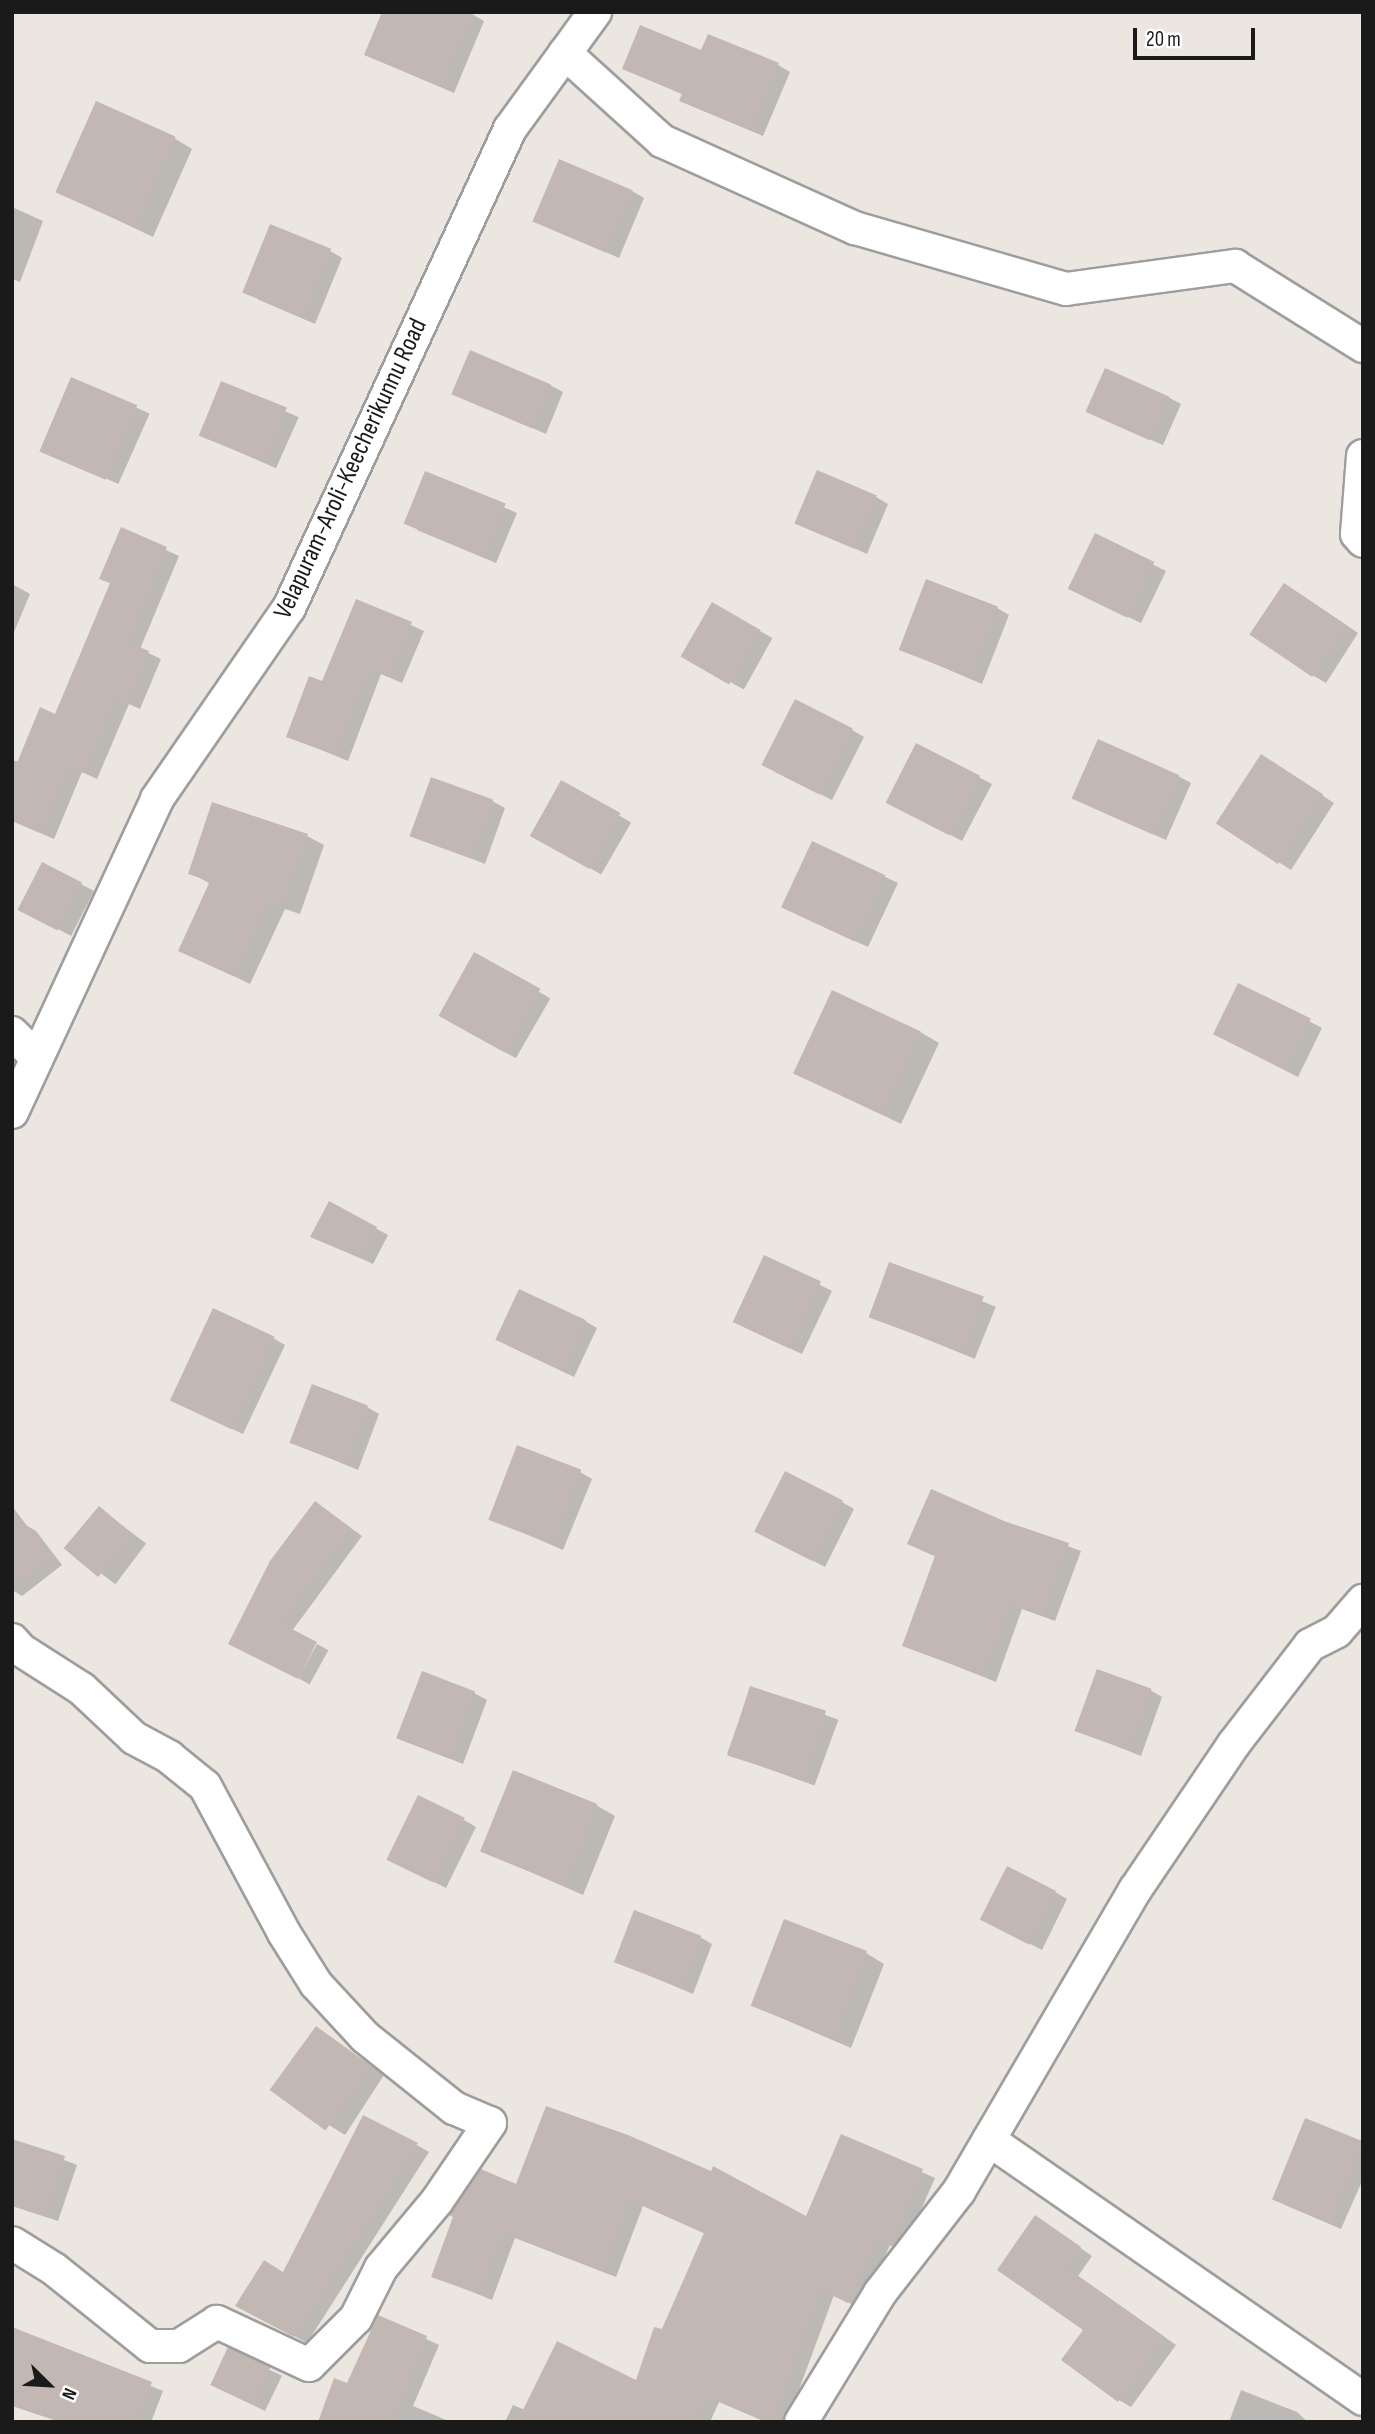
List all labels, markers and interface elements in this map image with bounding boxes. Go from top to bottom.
scale bar [1137,14,1260,58]
text: 20 m [1146,27,1181,52]
street label: Velapuram-Aroli-Keecherikunnu Road [268,314,434,624]
north arrow [14,2350,84,2420]
text: N [56,2384,81,2403]

